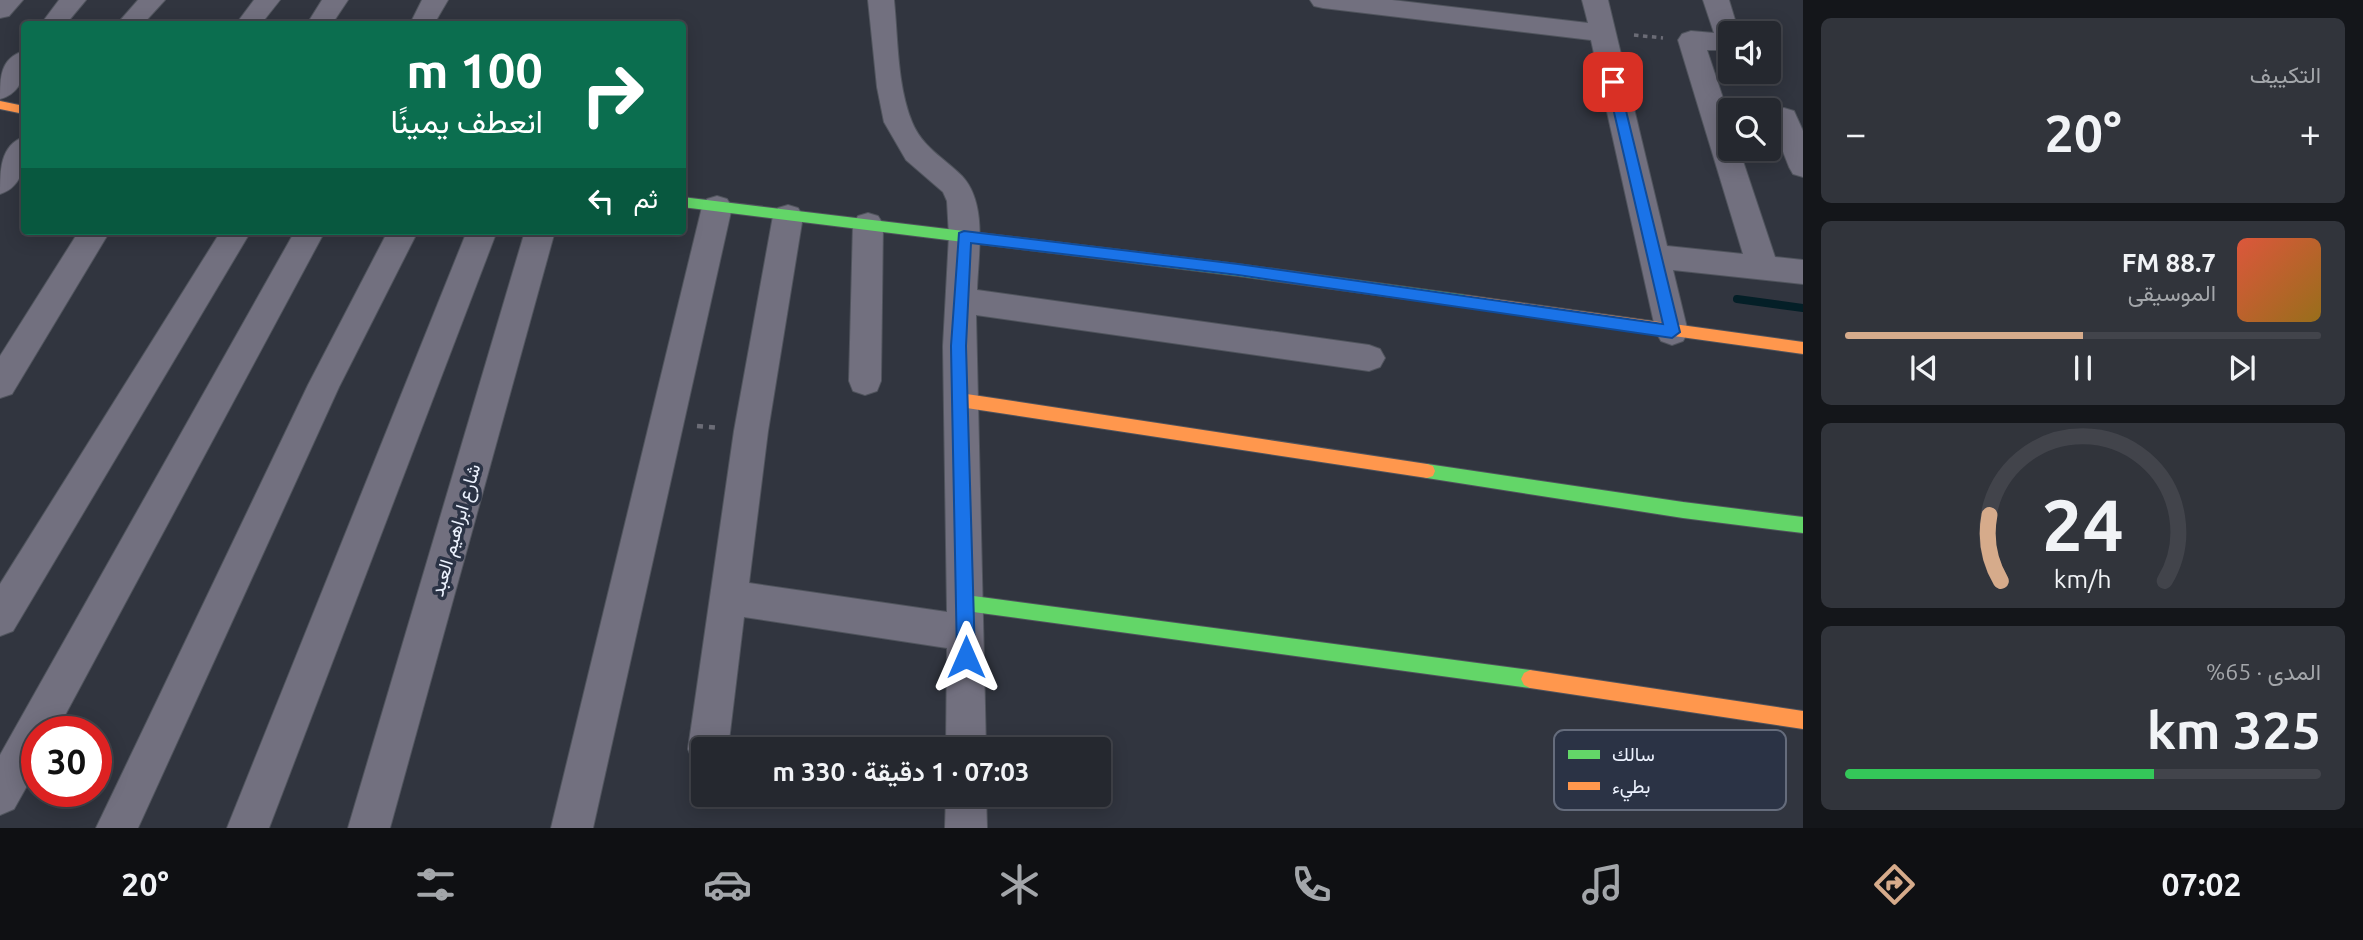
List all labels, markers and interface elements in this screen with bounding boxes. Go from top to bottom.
map controls [1718,21,1781,161]
button: sound [1718,21,1781,84]
text: 100 m [406,42,543,97]
icon: right [567,49,658,140]
pin [1583,52,1643,112]
text: التكييف [2250,62,2321,87]
icon: arrive [1594,63,1632,101]
button: search [1718,98,1781,161]
text: انعطف يمينًا [390,103,543,139]
text: 20° [2044,104,2122,162]
text: − [1845,112,1866,154]
text: + [2300,112,2321,154]
icon: left [582,182,620,220]
text: ثم [634,184,658,213]
text: 88.7 FM [2122,248,2216,277]
text: الموسيقى [2128,280,2216,305]
icon: previous [1905,349,1943,387]
icon: pause [2064,349,2102,387]
icon: next [2223,349,2261,387]
street label: شارع ابراهيم العبد [426,461,486,599]
text: 24 [2042,484,2124,566]
text: km/h [2054,565,2112,593]
position arrow [929,620,1003,694]
text: المدى · 65% [2206,659,2321,684]
text: 325 km [2147,701,2321,759]
speed limit sign: 30 [21,716,112,807]
legend [1554,730,1786,810]
text: سالك [1612,743,1655,765]
text: 07:03 · 1 دقيقة · 330 m [773,757,1029,786]
text: بطيء [1612,775,1650,802]
icon: filters [411,860,460,909]
icon: car [703,860,752,909]
icon: climate [995,860,1044,909]
icon: phone [1287,860,1336,909]
icon: music [1578,860,1627,909]
icon: directions [1870,860,1919,909]
text: 20° [121,866,169,902]
text: 07:02 [2162,866,2242,902]

